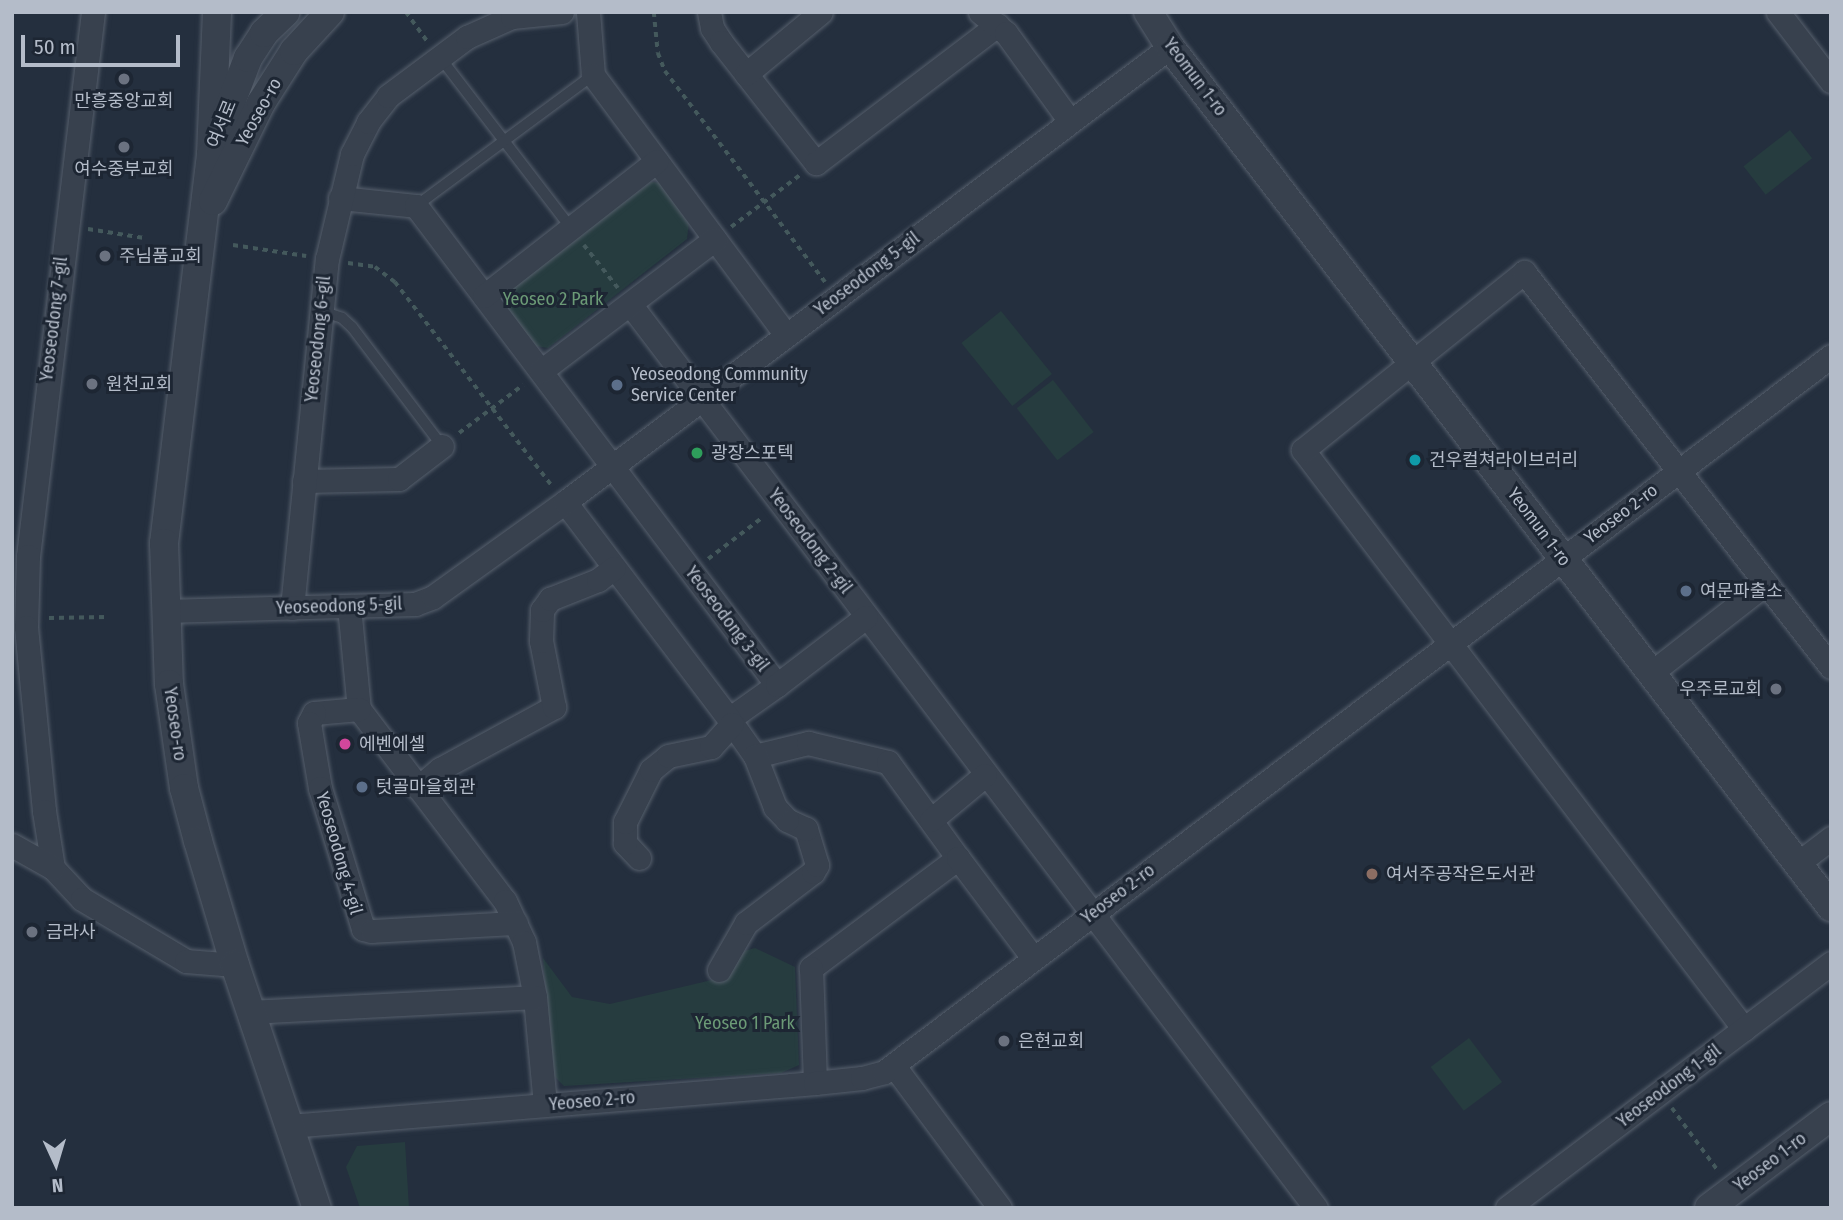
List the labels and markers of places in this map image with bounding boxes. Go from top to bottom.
marker: 만흥중앙교회 [116,71,132,87]
place label: 만흥중앙교회 [74,90,174,112]
marker: 여수중부교회 [116,139,132,155]
place label: 여수중부교회 [74,158,174,180]
place label: 주님품교회 [119,245,202,267]
marker: 주님품교회 [97,248,113,264]
place label: Yeoseodong Community Service Center [631,364,808,406]
place label: 원천교회 [106,373,172,395]
marker: 원천교회 [84,376,100,392]
marker: Yeoseodong Community Service Center [609,377,625,393]
place label: 광장스포텍 [711,442,794,464]
marker: 광장스포텍 [689,445,705,461]
place label: 건우컬쳐라이브러리 [1429,449,1578,471]
marker: 건우컬쳐라이브러리 [1407,452,1423,468]
place label: 여문파출소 [1700,580,1783,602]
marker: 여문파출소 [1678,583,1694,599]
place label: 우주로교회 [1679,678,1762,700]
marker: 우주로교회 [1768,681,1784,697]
place label: 에벤에셀 [359,733,425,755]
marker: 에벤에셀 [337,736,353,752]
place label: 텃골마을회관 [376,776,475,798]
marker: 텃골마을회관 [354,779,370,795]
place label: 여서주공작은도서관 [1386,863,1535,885]
marker: 여서주공작은도서관 [1364,866,1380,882]
place label: 금라사 [46,921,96,943]
marker: 금라사 [24,924,40,940]
place label: 은현교회 [1018,1030,1084,1052]
marker: 은현교회 [996,1033,1012,1049]

